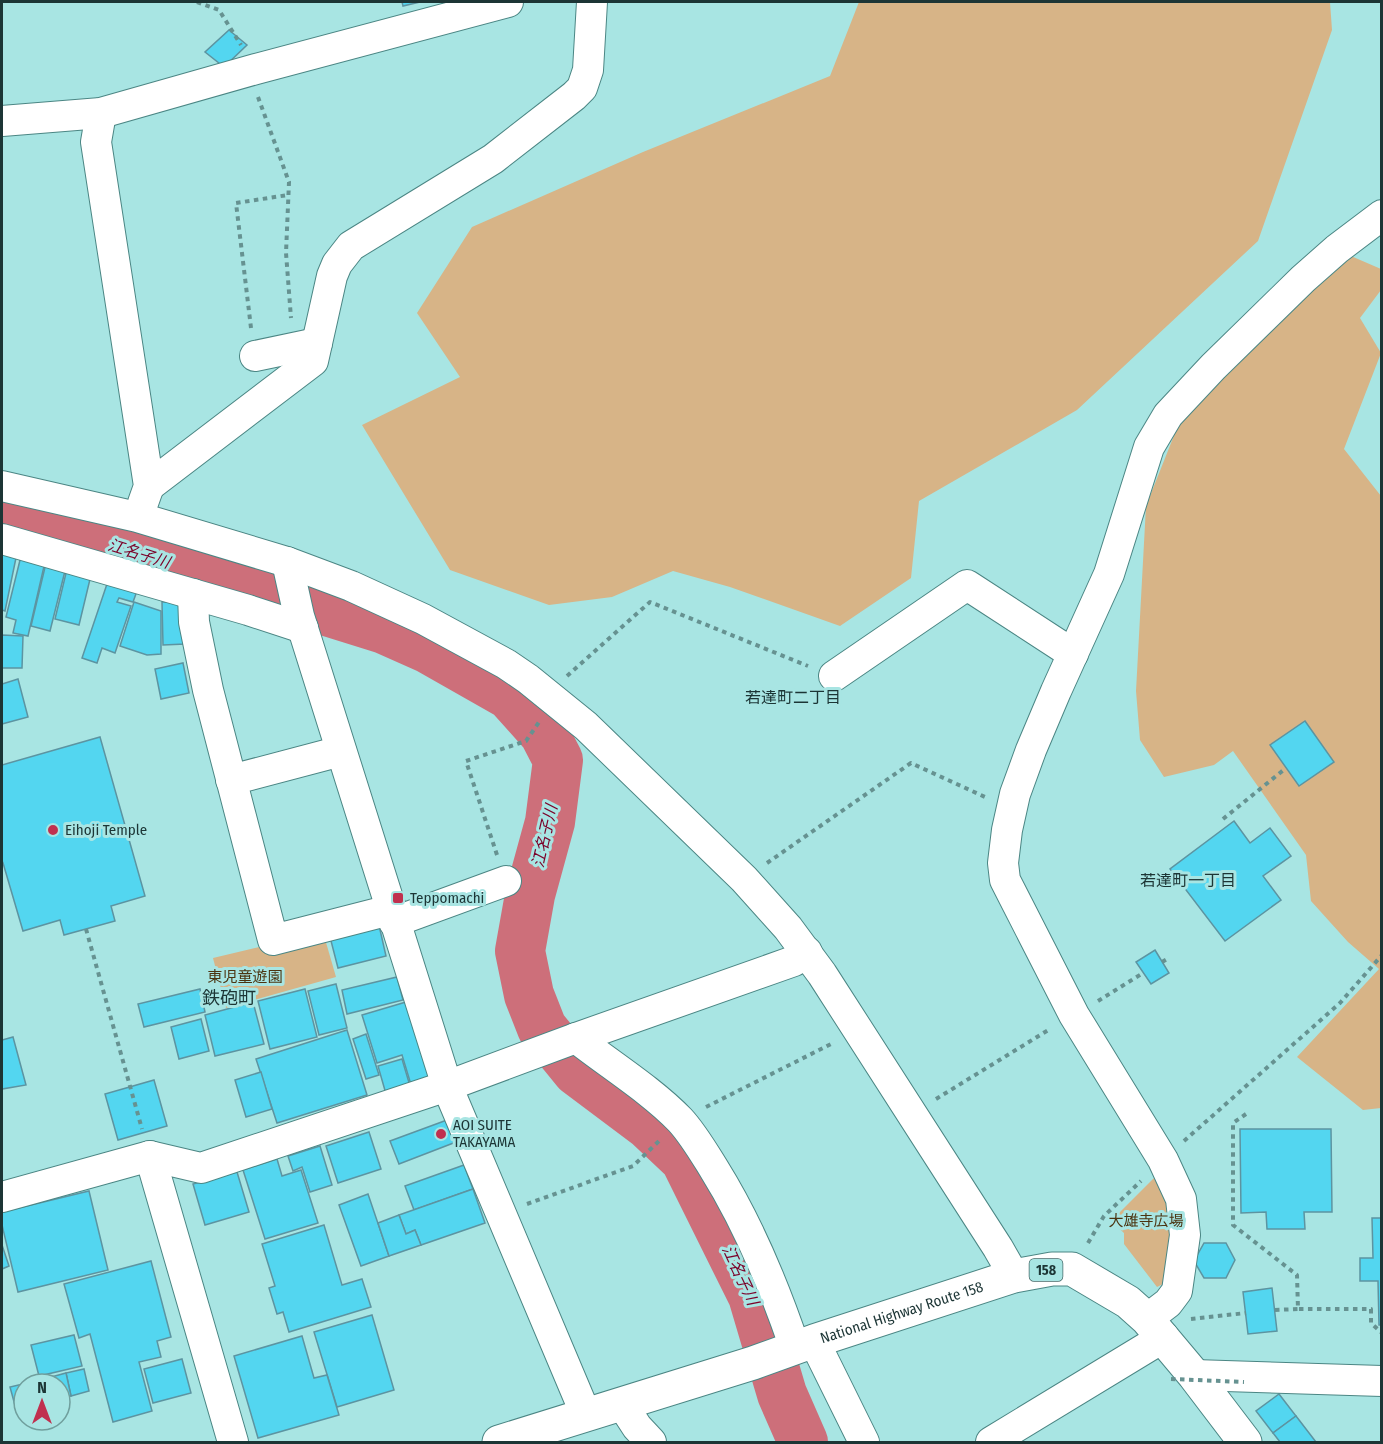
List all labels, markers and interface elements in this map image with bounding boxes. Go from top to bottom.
water label: 江名子川 [105,535,174,573]
district label: 若達町二丁目 [745,688,841,707]
water label: 江名子川 [528,801,561,869]
place label: Eihoji Temple [65,821,147,839]
marker: Eihoji Temple [46,823,60,837]
district label: 若達町一丁目 [1140,871,1236,890]
place label: Teppomachi [410,889,484,907]
marker: Teppomachi [391,891,405,905]
park label: 東児童遊園 [207,968,283,986]
district label: 鉄砲町 [202,987,256,1009]
place label: AOI SUITE TAKAYAMA [453,1116,515,1151]
marker: AOI SUITE TAKAYAMA [434,1127,448,1141]
park label: 大雄寺広場 [1108,1212,1184,1230]
water label: 江名子川 [718,1242,764,1310]
road number: 158 [1030,1259,1062,1281]
street label: National Highway Route 158 [818,1278,985,1347]
north arrow [12,1372,72,1432]
text: N [37,1378,47,1397]

